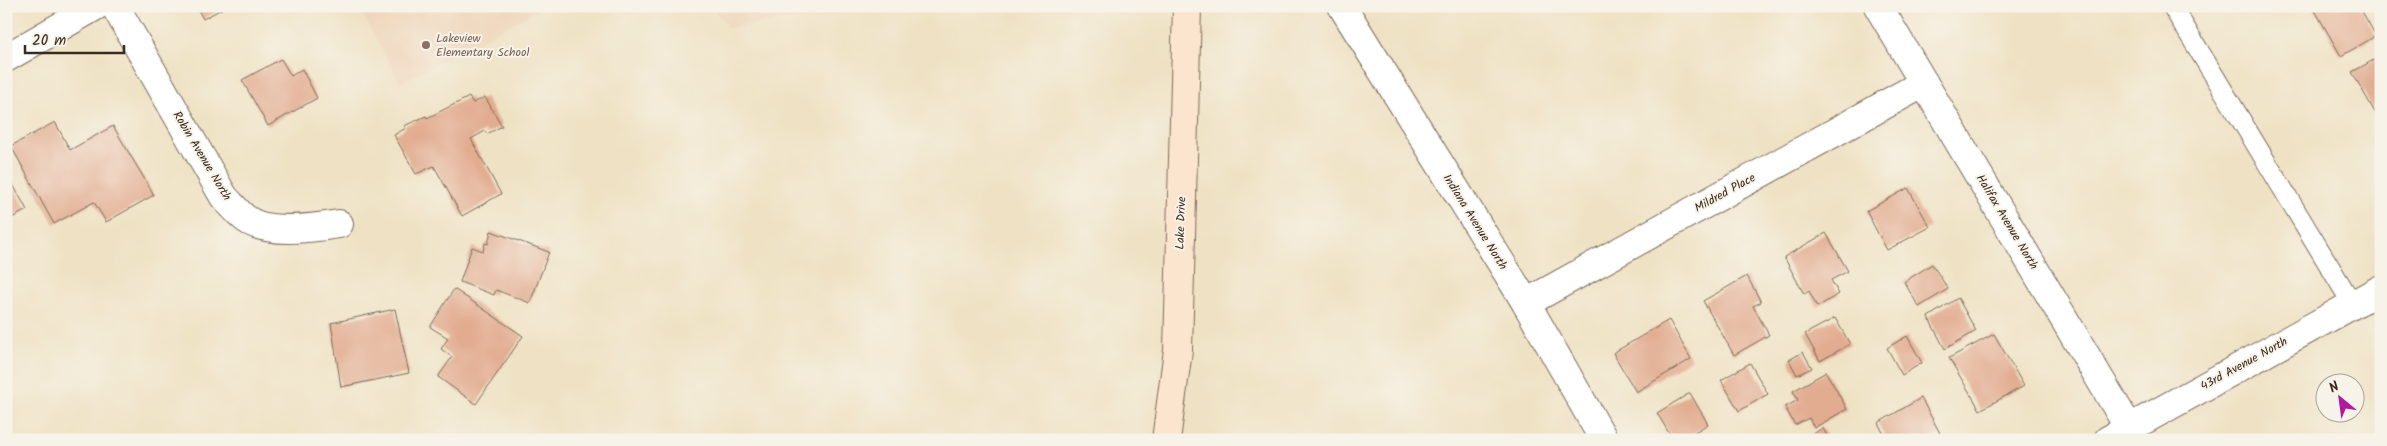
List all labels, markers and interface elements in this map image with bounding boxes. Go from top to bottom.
scale bar [25,22,124,54]
text: 20 m [32,29,66,53]
place label: Lakeview Elementary School [436,29,529,62]
marker: Lakeview Elementary School [420,39,432,51]
street label: Robin Avenue North [168,108,236,204]
street label: Mildred Place [1691,168,1760,218]
street label: Indiana Avenue North [1438,170,1512,274]
street label: Halifax Avenue North [1971,171,2043,273]
street label: Lake Drive [1171,196,1191,250]
street label: 43rd Avenue North [2197,332,2291,396]
north arrow [2314,374,2364,424]
text: N [2325,376,2344,399]

